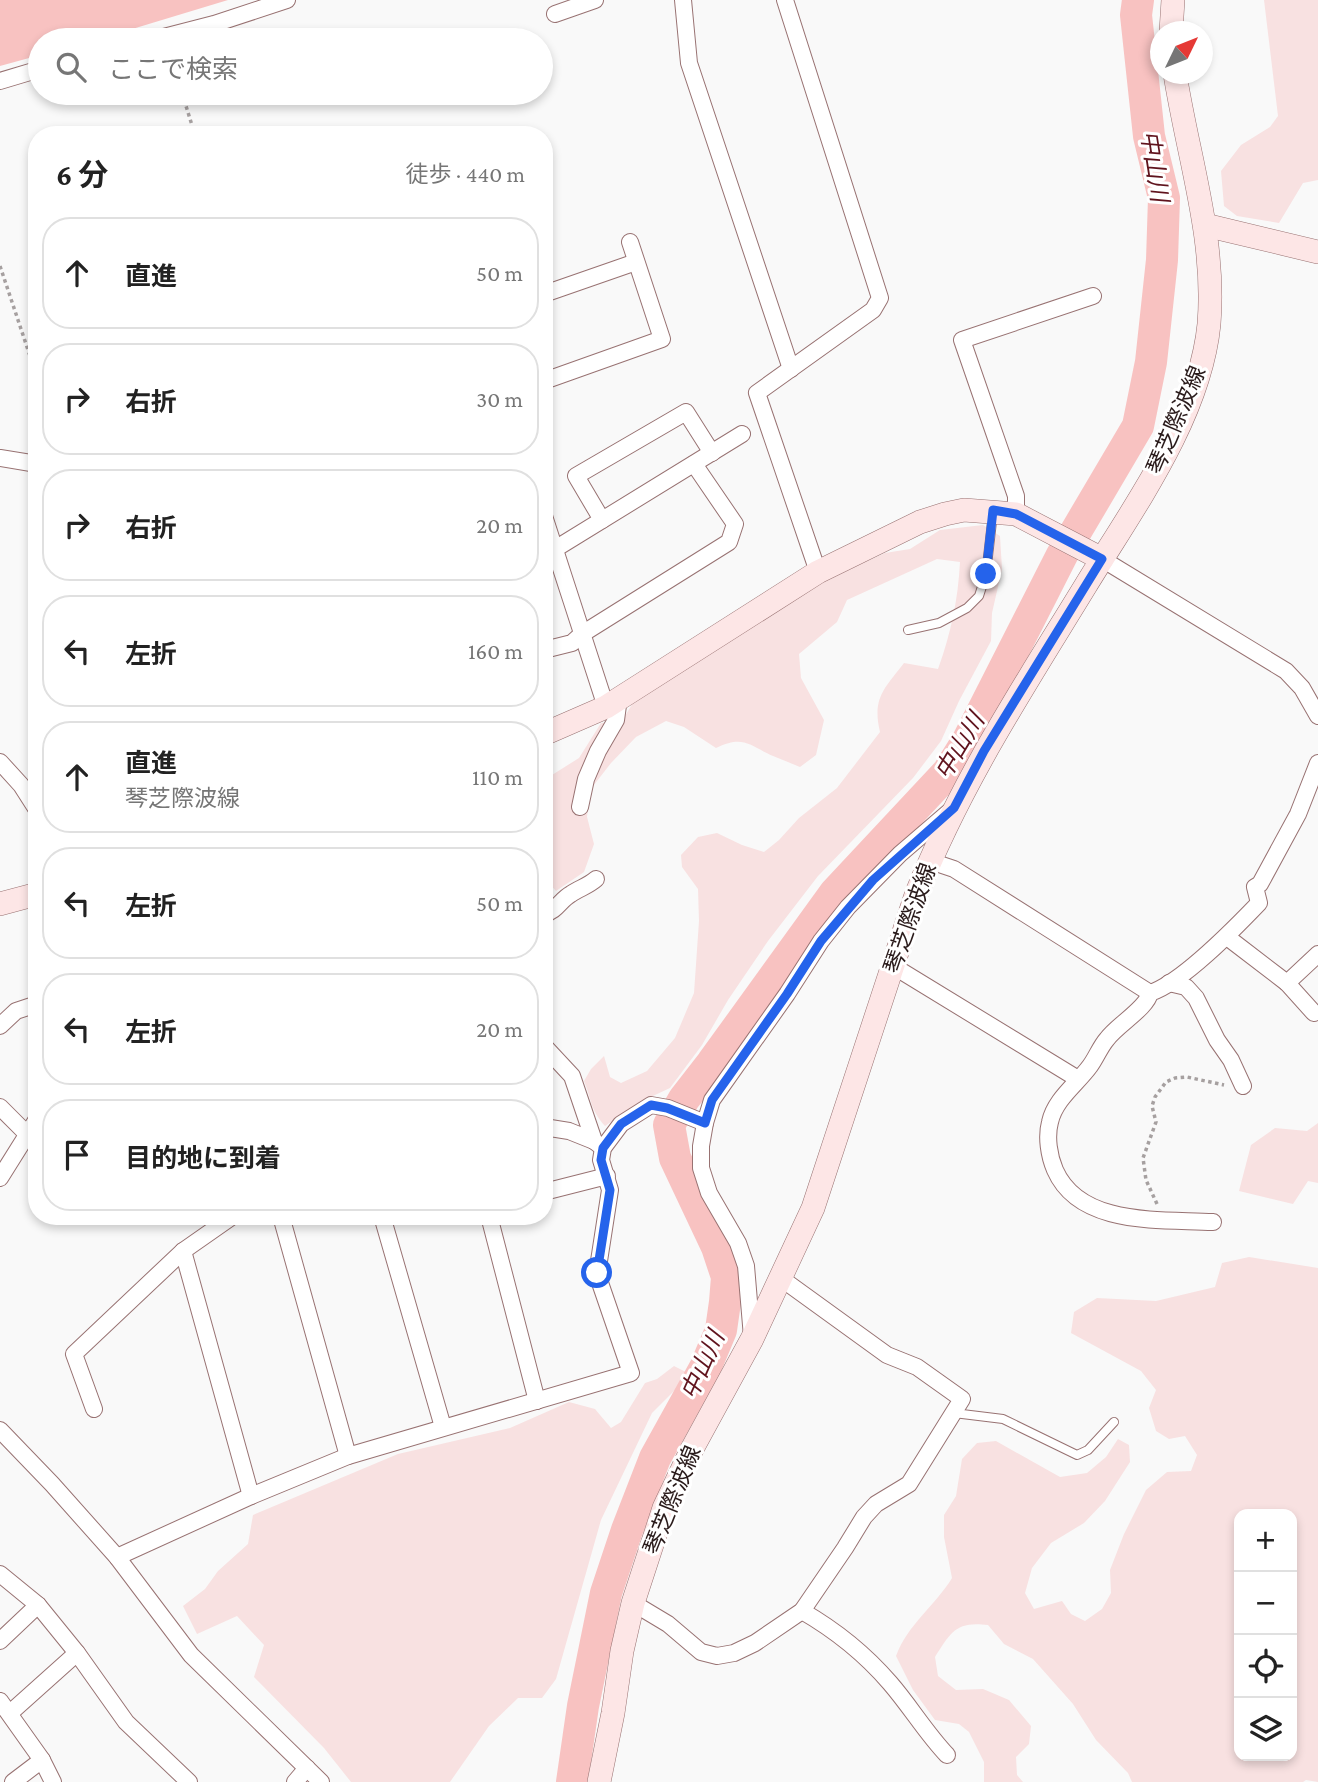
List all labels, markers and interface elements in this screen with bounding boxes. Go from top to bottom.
north arrow [1150,21,1213,84]
search box [28,28,553,105]
icon: search [52,48,90,86]
text: ここで検索 [108,55,238,84]
water label: 中山川 [1136,128,1174,207]
text: 6 分 [56,158,108,191]
text: 徒歩 · 440 m [406,161,525,187]
icon: ahead [58,254,96,292]
text: 50 m [476,260,523,286]
text: 直進 [125,262,177,291]
street label: 琴芝際波線 [1142,362,1210,478]
icon: right [58,380,96,418]
text: 30 m [476,386,523,412]
text: 右折 [125,388,177,417]
icon: right [58,506,96,544]
text: 20 m [476,512,523,538]
text: 右折 [125,514,177,543]
route end [970,558,1001,589]
icon: left [58,632,96,670]
text: 160 m [468,638,523,664]
text: 左折 [125,640,177,669]
water label: 中山川 [929,706,991,784]
text: 直進 [125,749,177,778]
icon: ahead [58,758,96,796]
text: 110 m [472,764,523,790]
text: 琴芝際波線 [125,785,240,811]
street label: 琴芝際波線 [879,859,941,977]
icon: left [58,884,96,922]
text: 50 m [476,890,523,916]
text: 左折 [125,892,177,921]
icon: left [58,1010,96,1048]
text: 20 m [476,1016,523,1042]
text: 左折 [125,1018,177,1047]
icon: arrive [58,1136,96,1174]
text: 目的地に到着 [125,1144,281,1173]
route start [581,1257,612,1288]
water label: 中山川 [675,1324,730,1403]
street label: 琴芝際波線 [638,1442,706,1558]
map controls [1234,1509,1297,1761]
button: + [1234,1509,1297,1572]
button: − [1234,1572,1297,1635]
button: locate [1234,1635,1297,1698]
button: layers [1234,1698,1297,1761]

